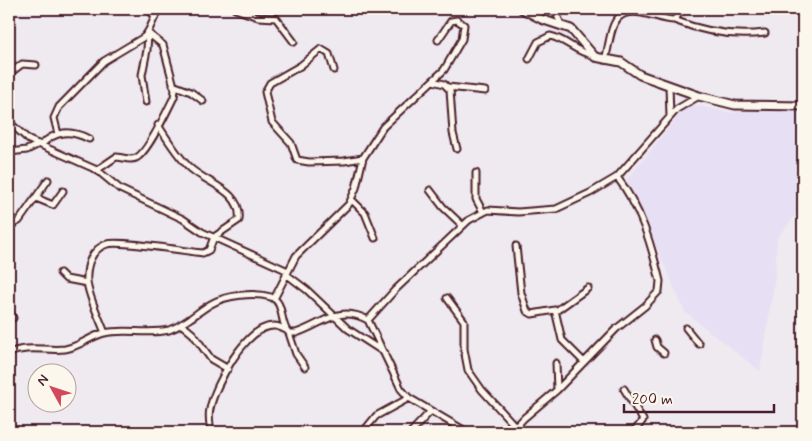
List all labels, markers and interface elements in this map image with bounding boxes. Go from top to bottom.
north arrow [28,364,78,414]
text: N [33,371,53,390]
scale bar [624,381,774,413]
text: 200 m [632,390,673,410]

